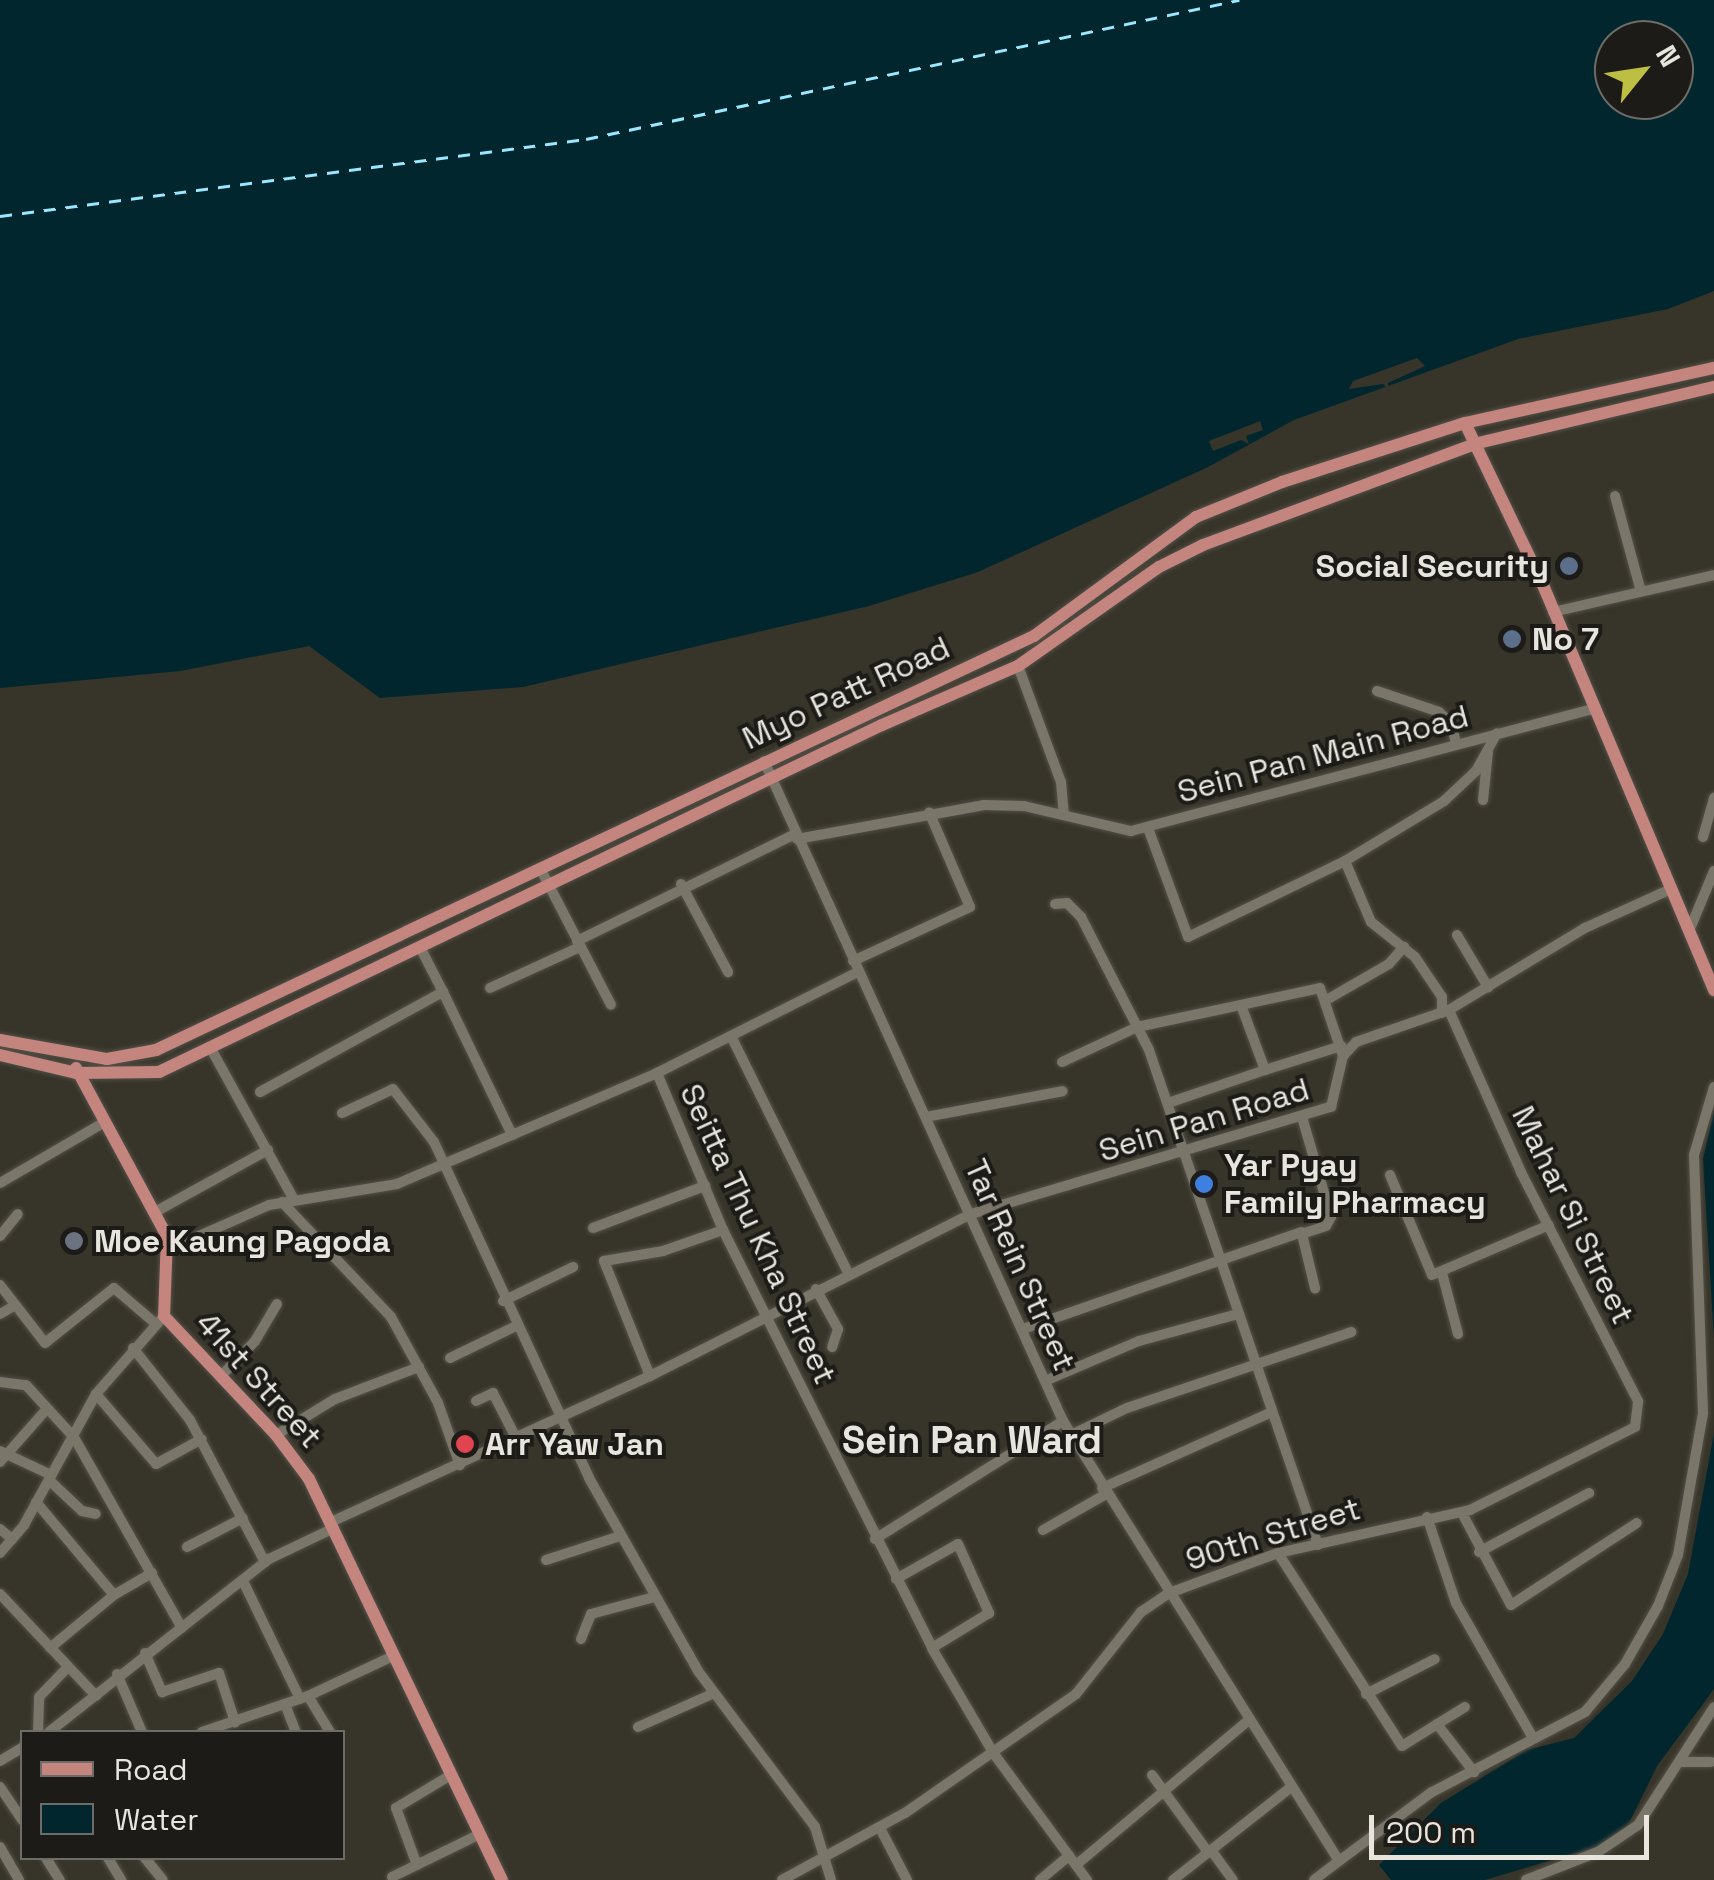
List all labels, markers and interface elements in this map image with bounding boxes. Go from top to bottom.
north arrow [1594,20,1694,120]
text: N [1648,39,1689,73]
place label: Social Security [1316,547,1549,585]
marker: Social Security [1558,555,1580,577]
place label: No 7 [1532,620,1599,658]
street label: Myo Patt Road [736,628,956,758]
marker: No 7 [1501,628,1523,650]
street label: Sein Pan Main Road [1173,697,1473,811]
street label: Sein Pan Road [1094,1070,1314,1170]
street label: Seitta Thu Kha Street [671,1077,845,1391]
street label: Mahar Si Street [1504,1100,1642,1330]
place label: Yar Pyay Family Pharmacy [1224,1147,1486,1222]
street label: Tar Rein Street [956,1153,1084,1377]
marker: Yar Pyay Family Pharmacy [1193,1173,1215,1195]
place label: Moe Kaung Pagoda [94,1222,391,1260]
marker: Moe Kaung Pagoda [63,1230,85,1252]
street label: 41st Street [188,1304,330,1456]
district label: Sein Pan Ward [842,1418,1102,1464]
place label: Arr Yaw Jan [485,1425,664,1463]
marker: Arr Yaw Jan [454,1433,476,1455]
street label: 90th Street [1181,1489,1365,1579]
legend [20,1730,345,1860]
text: Road [114,1750,188,1789]
scale bar [1374,1795,1654,1857]
text: Water [114,1800,199,1839]
text: 200 m [1386,1813,1476,1852]

